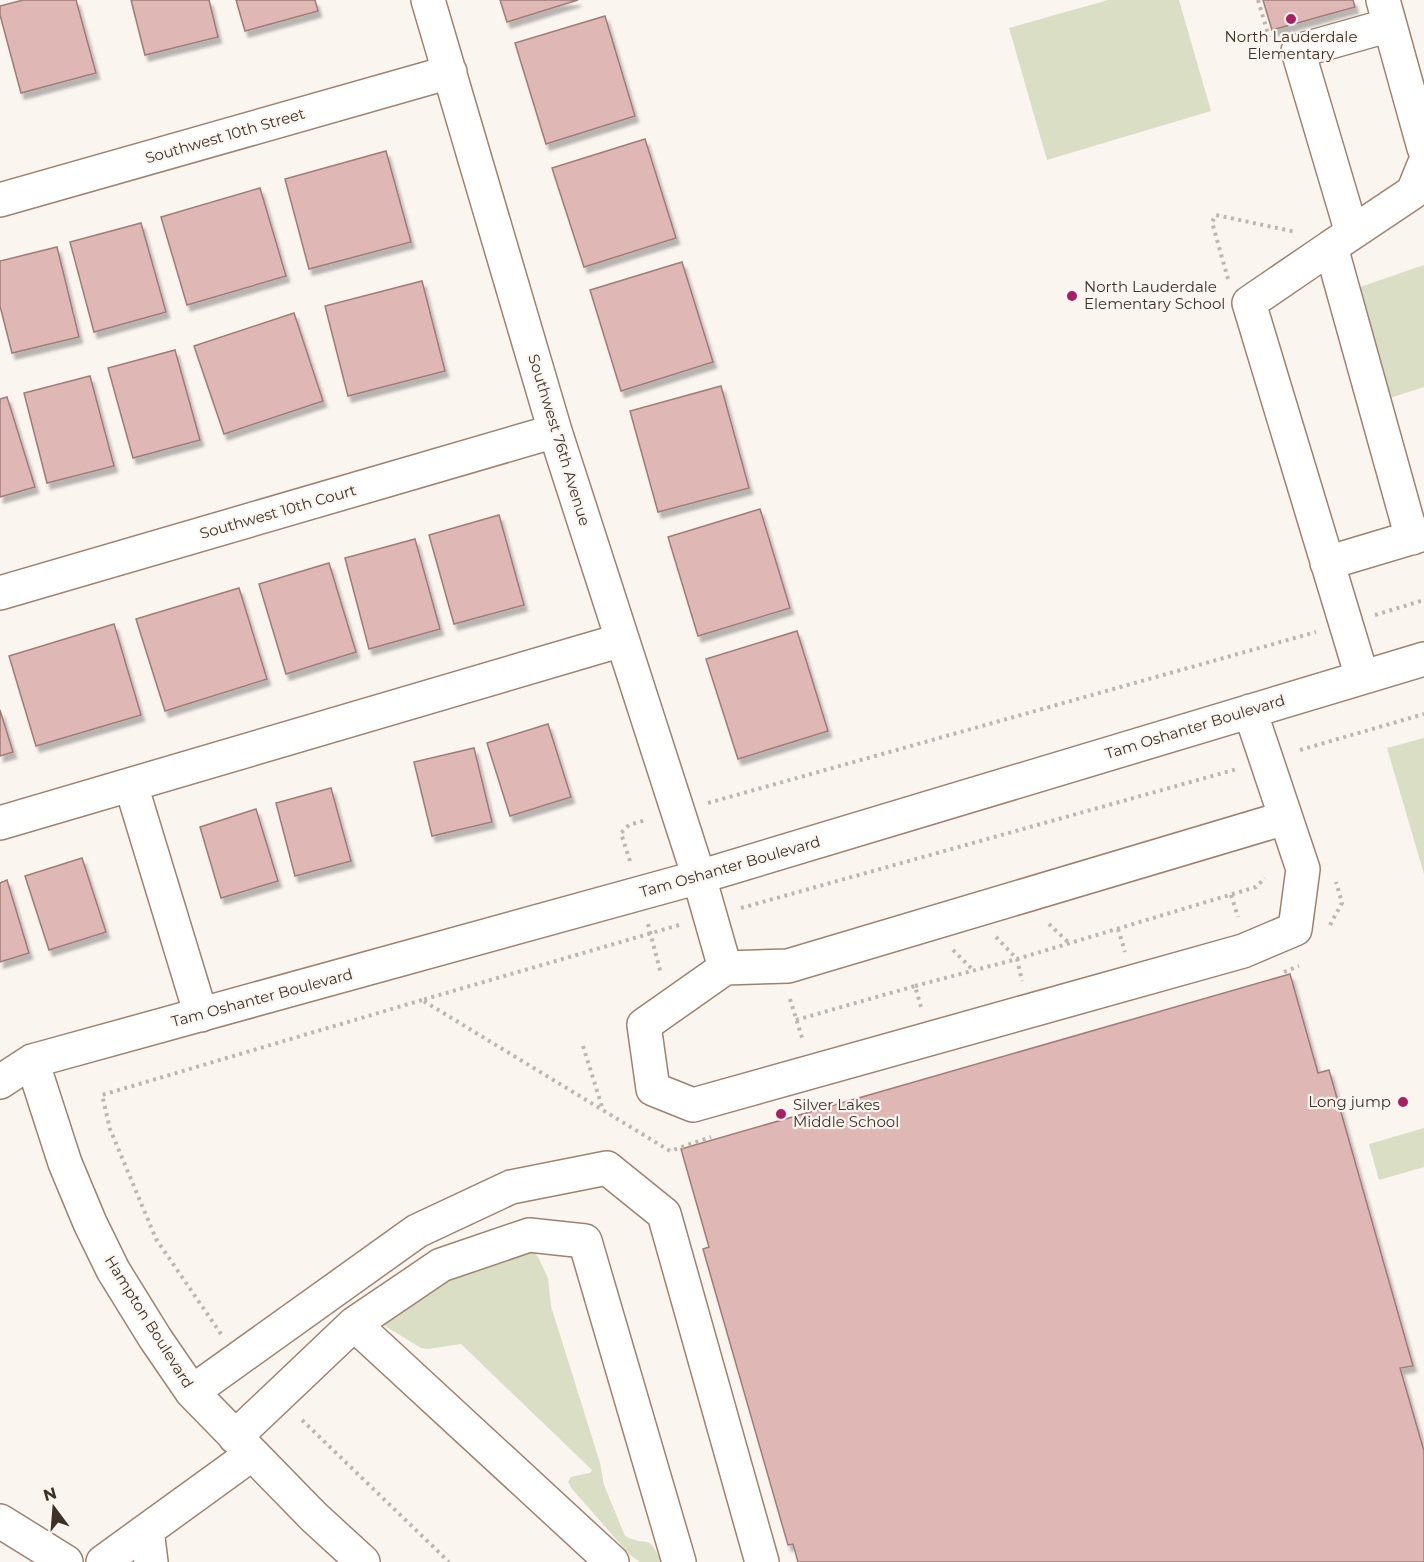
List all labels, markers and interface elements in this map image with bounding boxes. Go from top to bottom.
marker: North Lauderdale Elementary [1284,12,1298,26]
place label: North Lauderdale Elementary [1225,27,1357,63]
street label: Southwest 10th Street [143,104,307,167]
place label: North Lauderdale Elementary School [1084,277,1225,313]
marker: North Lauderdale Elementary School [1065,289,1079,303]
street label: Southwest 76th Avenue [524,352,595,528]
street label: Southwest 10th Court [197,480,358,543]
street label: Tam Oshanter Boulevard [1103,690,1287,763]
street label: Tam Oshanter Boulevard [637,832,822,901]
street label: Tam Oshanter Boulevard [169,964,355,1031]
place label: Long jump [1308,1092,1391,1111]
place label: Silver Lakes Middle School [793,1095,899,1131]
marker: Long jump [1396,1095,1410,1109]
marker: Silver Lakes Middle School [774,1107,788,1121]
street label: Hampton Boulevard [101,1252,198,1392]
north arrow [24,1478,84,1538]
text: N [41,1483,59,1505]

